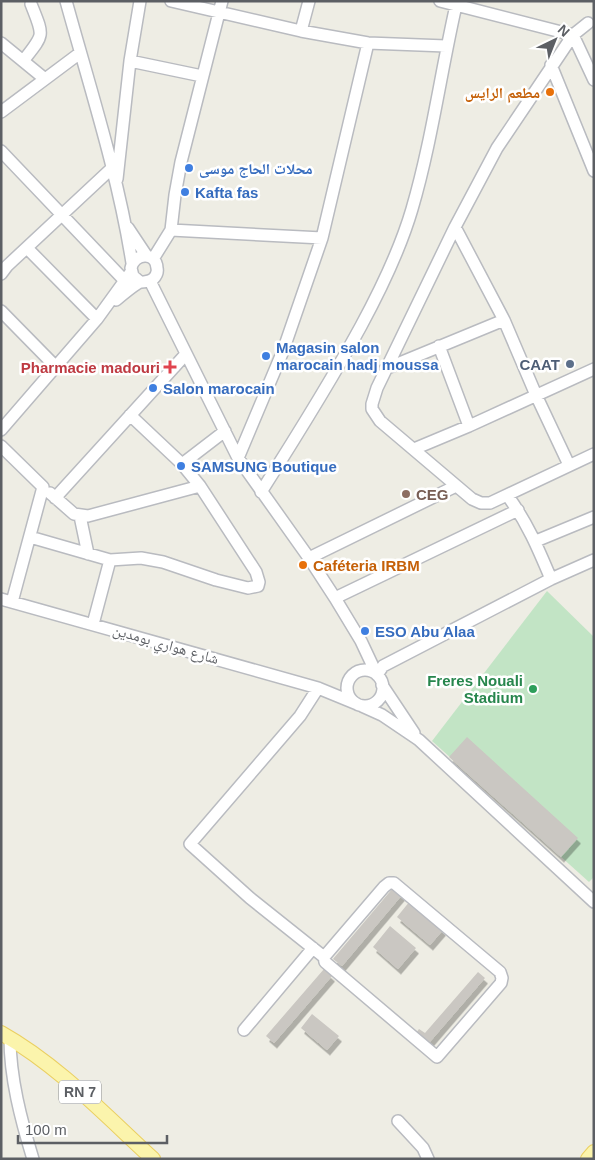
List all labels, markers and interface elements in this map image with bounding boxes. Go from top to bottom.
north arrow [530,15,580,65]
text: N [555,21,573,40]
place label: مطعم الرايس [465,84,540,103]
marker: مطعم الرايس [544,86,556,98]
place label: محلات الحاج موسى [199,160,313,178]
marker: محلات الحاج موسى [183,162,195,174]
place label: Kafta fas [195,184,258,201]
marker: Kafta fas [179,186,191,198]
place label: Magasin salon marocain hadj moussa [276,339,439,373]
marker: Magasin salon marocain hadj moussa [260,350,272,362]
place label: CAAT [519,356,560,373]
marker: CAAT [564,358,576,370]
place label: Pharmacie madouri [21,359,160,376]
marker: Pharmacie madouri [164,361,176,373]
place label: Salon marocain [163,380,275,397]
marker: Salon marocain [147,382,159,394]
place label: SAMSUNG Boutique [191,458,337,475]
marker: SAMSUNG Boutique [175,460,187,472]
place label: CEG [416,486,449,503]
marker: CEG [400,488,412,500]
place label: Caféteria IRBM [313,557,420,574]
marker: Caféteria IRBM [297,559,309,571]
street label: شارع هواري بومدين [110,621,221,671]
place label: ESO Abu Alaa [375,623,475,640]
marker: ESO Abu Alaa [359,625,371,637]
place label: Freres Nouali Stadium [427,672,523,706]
marker: Freres Nouali Stadium [527,683,539,695]
road number: RN 7 [59,1080,101,1104]
scale bar [18,1112,166,1144]
text: 100 m [25,1121,67,1138]

